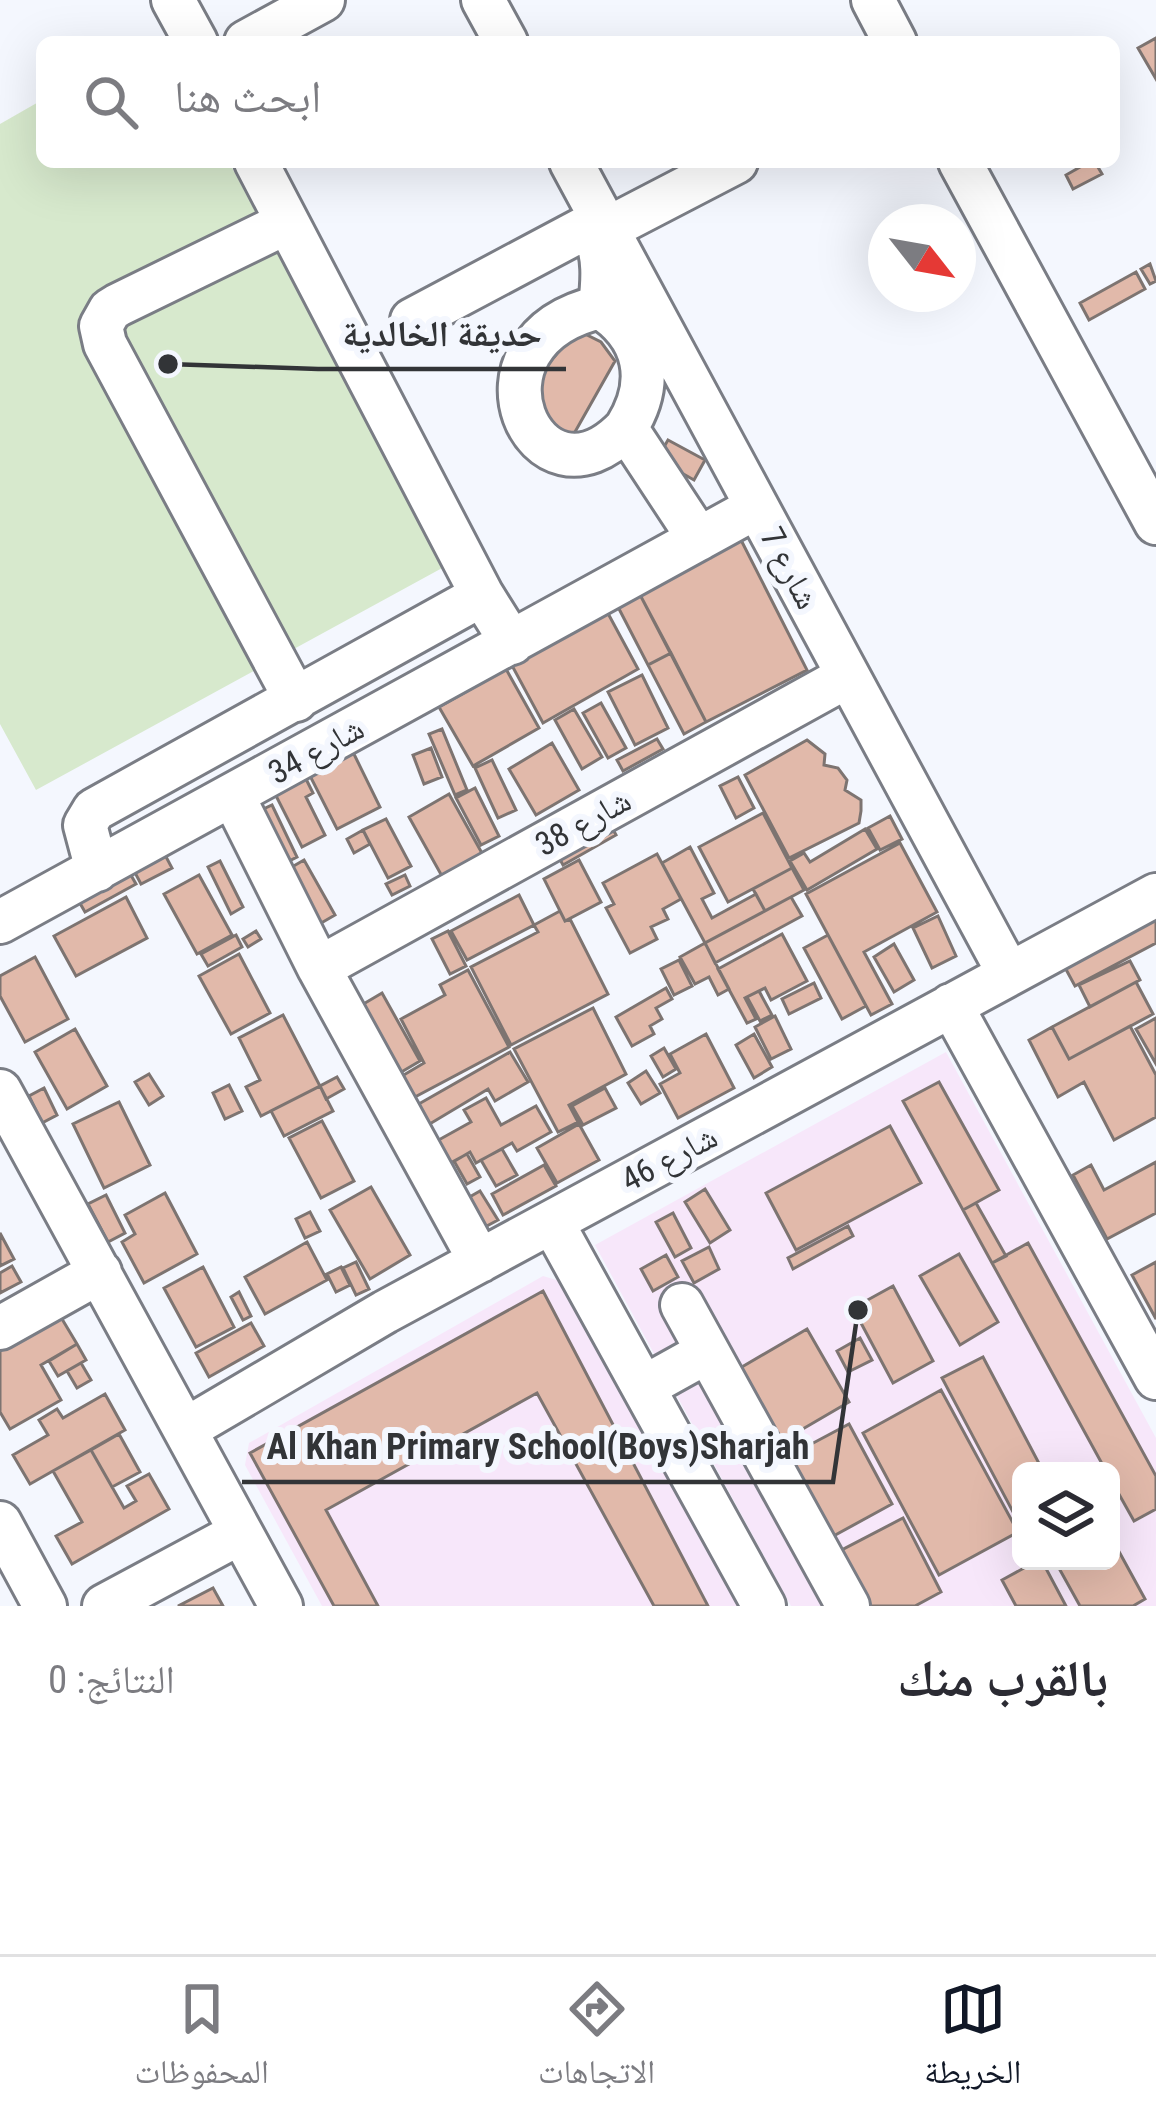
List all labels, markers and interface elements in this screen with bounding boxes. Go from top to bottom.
search box [36,36,1120,168]
icon: search [78,69,144,135]
text: ابحث هنا [174,70,322,123]
north arrow [868,204,976,312]
callout: حديقة الخالدية [318,297,566,369]
text: حديقة الخالدية [342,313,542,355]
street label: شارع 7 [752,521,828,616]
street label: شارع 34 [262,708,371,793]
street label: شارع 38 [529,780,638,865]
street label: شارع 46 [614,1117,724,1200]
callout: Al Khan Primary School(Boys)Sharjah [242,1410,833,1482]
text: Al Khan Primary School(Boys)Sharjah [267,1426,809,1468]
map controls [1012,1462,1120,1570]
button: layers [1012,1462,1120,1570]
text: بالقرب منك [897,1649,1108,1708]
text: النتائج: 0 [48,1657,175,1703]
tab: المحفوظات [135,1976,269,2104]
tab: الاتجاهات [538,1976,655,2104]
tab: الخريطة [924,1976,1021,2104]

